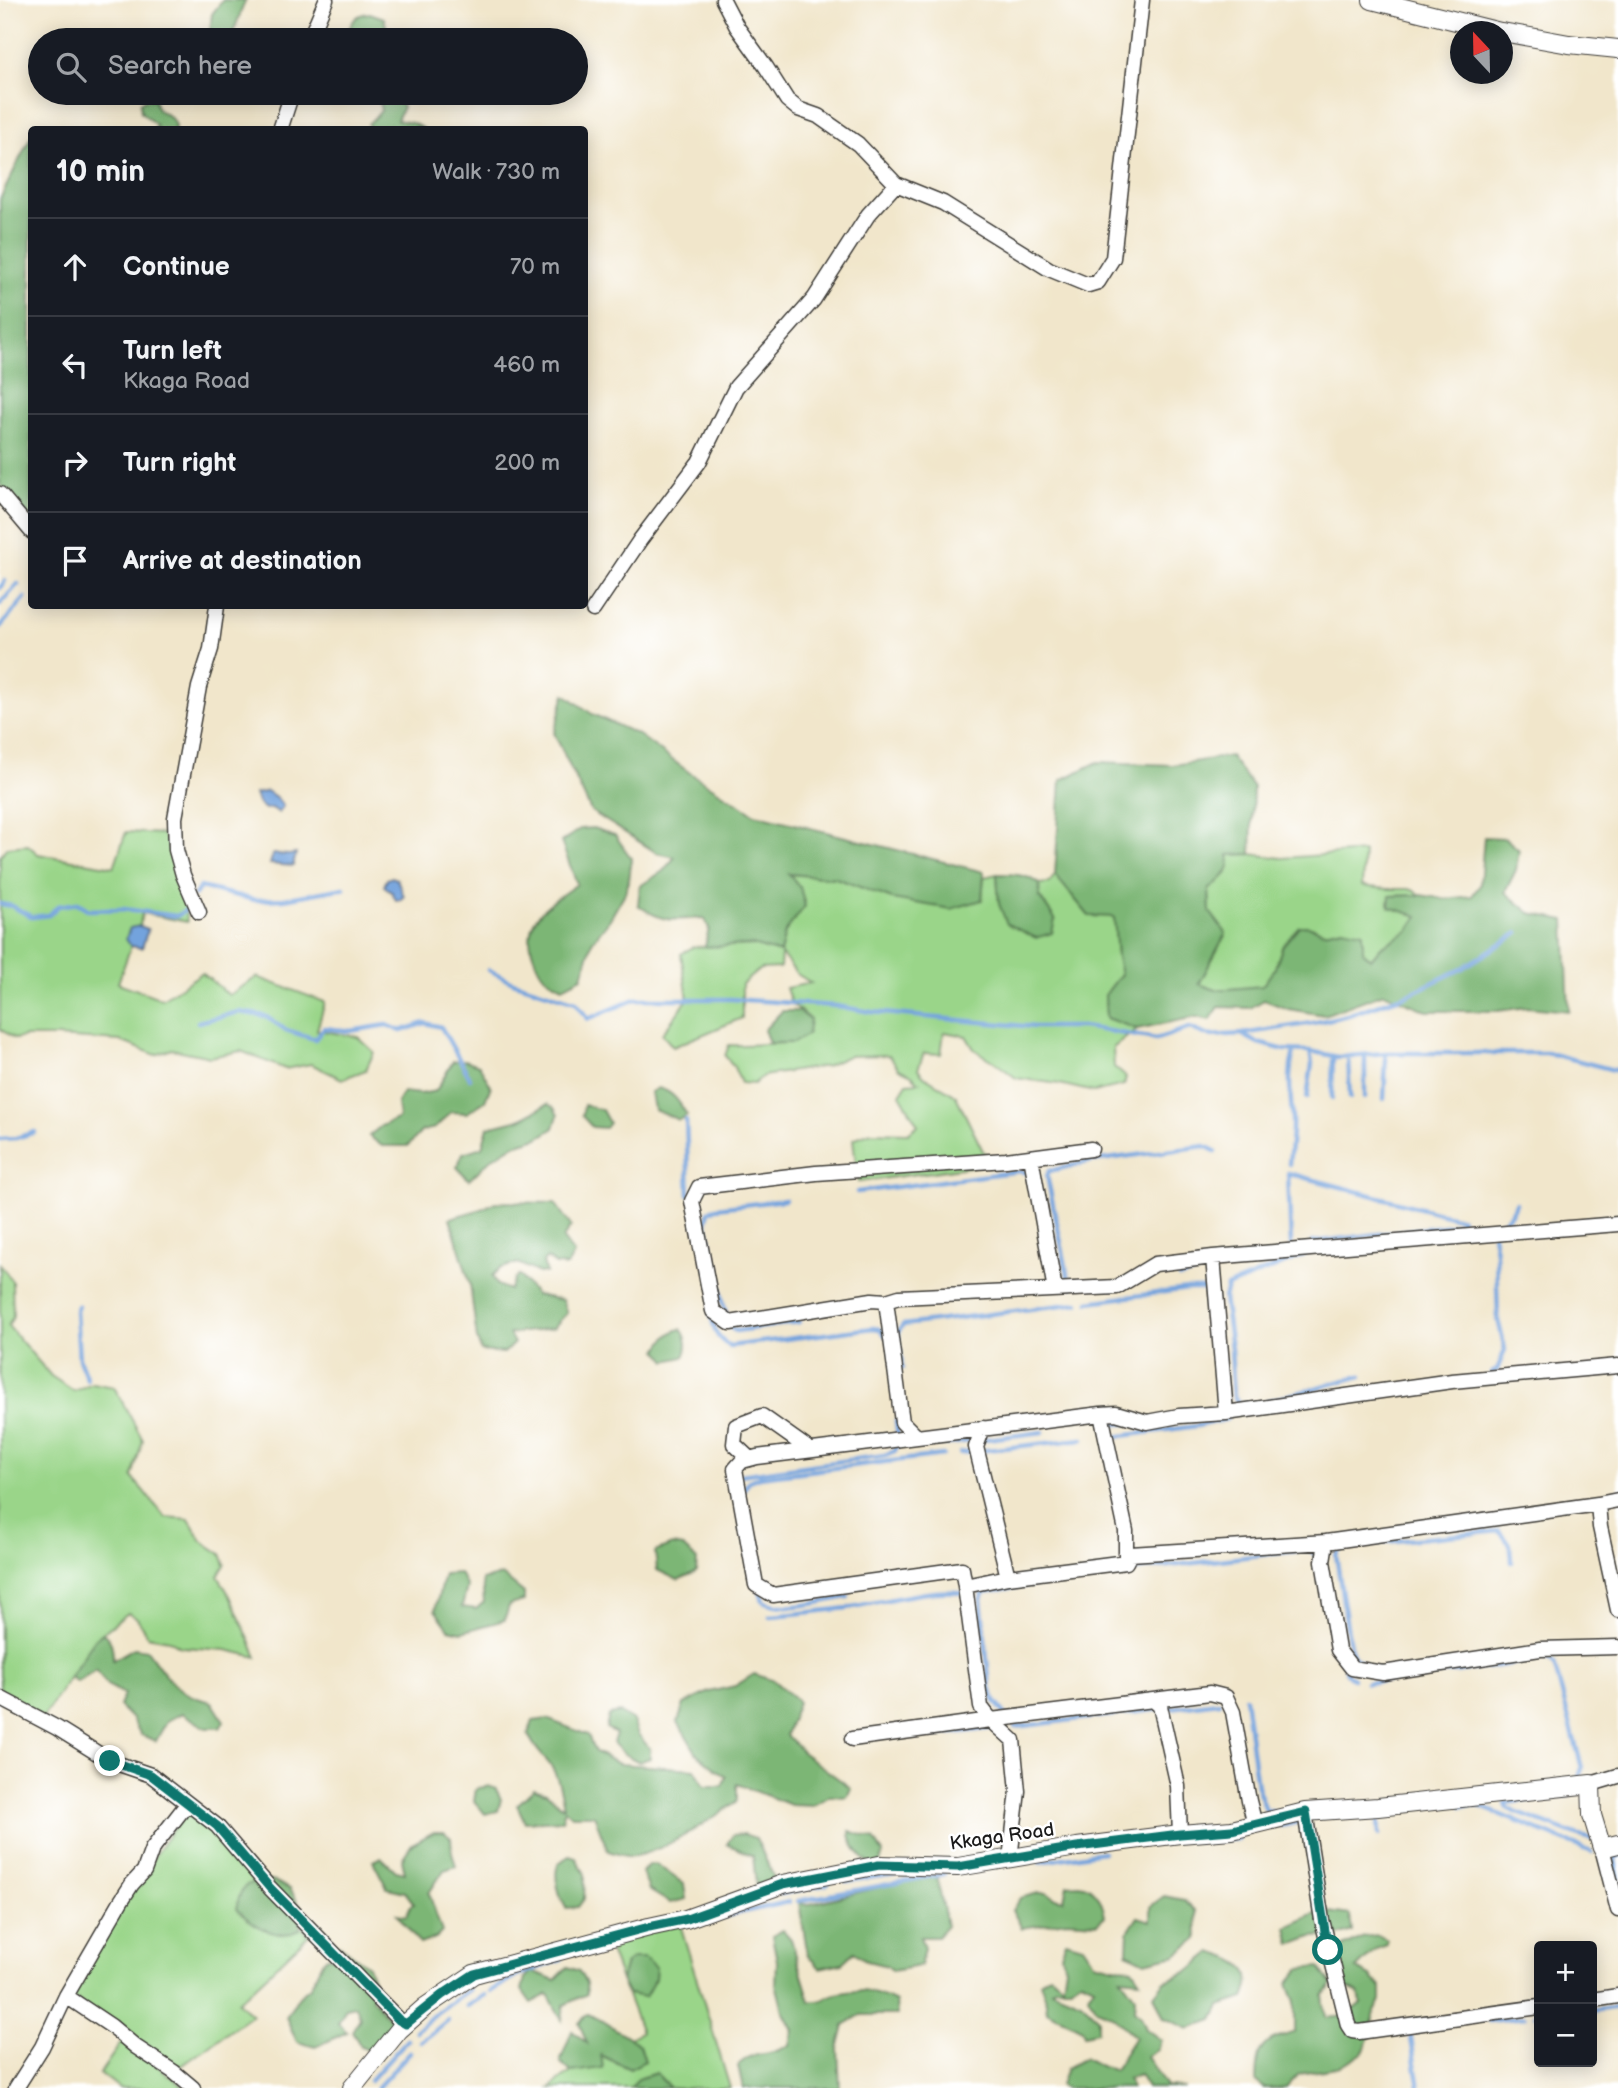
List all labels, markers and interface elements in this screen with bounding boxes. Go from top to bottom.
north arrow [1450,21,1513,84]
search box [28,28,588,105]
icon: search [52,48,90,86]
text: Search here [108,51,252,82]
text: 10 min [56,154,145,190]
text: Walk · 730 m [432,158,560,186]
icon: ahead [56,248,94,286]
text: Continue [123,252,230,283]
text: 70 m [510,253,560,281]
text: Turn left [123,336,222,367]
icon: left [56,346,94,384]
text: 460 m [493,351,560,379]
text: Kkaga Road [123,367,250,395]
icon: right [56,444,94,482]
text: Turn right [123,448,236,479]
text: 200 m [494,449,560,477]
icon: arrive [56,542,94,580]
text: Arrive at destination [123,546,362,577]
route end [94,1745,125,1776]
street label: Kkaga Road [948,1818,1056,1856]
route start [1312,1934,1343,1965]
map controls [1534,1941,1597,2067]
button: + [1534,1941,1597,2004]
button: − [1534,2004,1597,2067]

